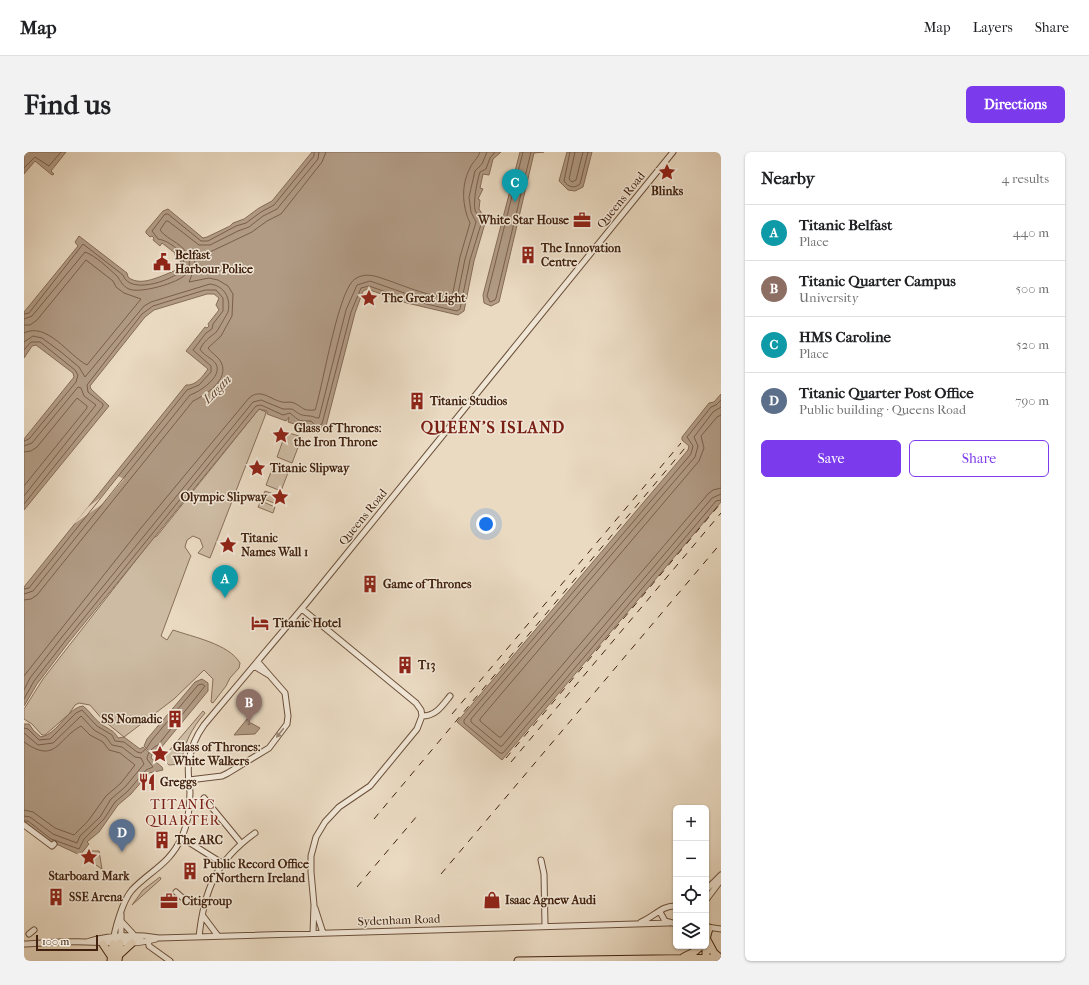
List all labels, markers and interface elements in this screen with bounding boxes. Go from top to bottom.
text: Map [20,17,56,39]
text: Map [924,19,951,36]
text: Layers [973,19,1013,36]
text: Share [1035,19,1069,36]
button: Directions [966,86,1065,123]
text: Find us [24,88,111,121]
place icon: Blinks [657,162,677,182]
text: Nearby [761,168,815,188]
pin: C [502,169,528,202]
street label: Queens Road [594,169,648,231]
text: 4 results [1002,171,1049,186]
place label: Blinks [651,184,684,198]
office icon: White Star House [572,210,592,230]
place label: White Star House [477,213,569,227]
text: Titanic Belfast [799,216,892,234]
text: A [770,225,778,240]
text: 440 m [1013,225,1049,240]
text: Place [799,234,829,249]
place label: The Innovation Centre [540,241,622,269]
building icon: The Innovation Centre [518,245,538,265]
place label: Belfast Harbour Police [175,248,253,276]
public building icon: Belfast Harbour Police [152,252,172,272]
text: Titanic Quarter Campus [799,272,956,290]
text: B [770,281,778,296]
text: 500 m [1015,281,1049,296]
place icon: The Great Light [359,288,379,308]
text: University [799,290,859,305]
place label: The Great Light [381,291,466,306]
text: HMS Caroline [799,328,891,346]
text: C [770,337,778,352]
text: 520 m [1016,337,1049,352]
text: Place [799,346,829,361]
water label: Lagan [199,372,234,407]
text: Titanic Quarter Post Office [799,384,974,402]
building icon: Titanic Studios [407,391,427,411]
text: D [769,393,779,408]
text: 790 m [1015,393,1049,408]
place label: Titanic Studios [429,394,508,408]
text: Public building · Queens Road [799,402,966,417]
district label: QUEEN'S ISLAND [421,418,565,437]
place label: Glass of Thrones: the Iron Throne [293,421,382,449]
place icon: Glass of Thrones: the Iron Throne [271,425,291,445]
button: Save [761,440,901,477]
button: Share [909,440,1049,477]
place icon: Titanic Slipway [247,458,267,478]
place label: Titanic Slipway [269,461,350,476]
street label: Queens Road [336,486,390,548]
place icon: Olympic Slipway [270,487,290,507]
place label: Olympic Slipway [180,490,268,505]
your location [476,514,496,534]
place label: Titanic Names Wall 1 [240,531,308,559]
place icon: Titanic Names Wall 1 [218,535,238,555]
pin: A [212,565,238,598]
building icon: Game of Thrones [360,574,380,594]
place label: Game of Thrones [383,577,472,591]
hotel icon: Titanic Hotel [250,613,270,633]
place label: Titanic Hotel [272,616,342,630]
building icon: T13 [395,655,415,675]
place label: T13 [417,658,435,673]
pin: B [236,689,262,722]
building icon: SS Nomadic [165,709,185,729]
place label: SS Nomadic [101,712,163,726]
one-way arrow [276,728,285,739]
place label: Glass of Thrones: White Walkers [172,740,261,768]
place icon: Glass of Thrones: White Walkers [150,744,170,764]
restaurant icon: Greggs [137,772,157,792]
place label: Greggs [160,775,197,790]
district label: TITANIC QUARTER [145,796,221,829]
map controls [673,805,709,949]
button: + [673,805,709,841]
pin: D [109,819,135,852]
building icon: The ARC [152,830,172,850]
place label: The ARC [174,833,223,847]
button: − [673,841,709,877]
place icon: Starboard Mark [79,847,99,867]
place label: Public Record Office of Northern Ireland [203,857,309,885]
building icon: Public Record Office of Northern Ireland [180,861,200,881]
place label: Starboard Mark [49,869,130,883]
button: locate [673,877,709,913]
building icon: SSE Arena [46,887,66,907]
place label: SSE Arena [69,890,123,904]
shop icon: Isaac Agnew Audi [482,890,502,910]
office icon: Citigroup [159,891,179,911]
place label: Isaac Agnew Audi [505,893,597,908]
place label: Citigroup [182,894,233,909]
street label: Sydenham Road [357,912,441,928]
button: layers [673,913,709,949]
scale bar [36,933,98,952]
text: 100 m [42,935,70,948]

